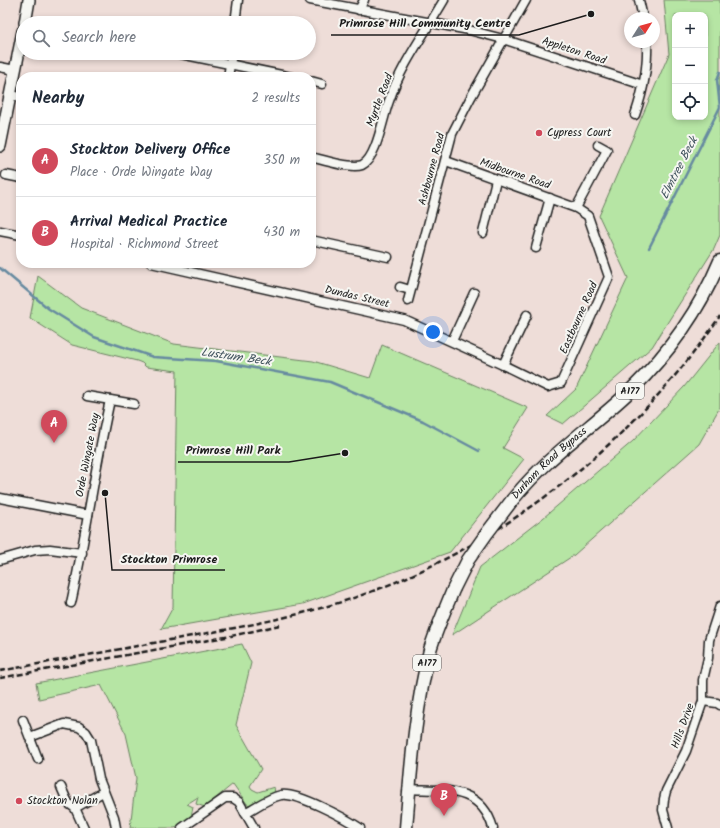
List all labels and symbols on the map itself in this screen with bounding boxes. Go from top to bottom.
callout: Primrose Hill Community Centre [331,11,519,35]
north arrow [624,12,660,48]
text: Primrose Hill Community Centre [339,14,511,33]
street label: Appleton Road [540,32,609,70]
street label: Myrtle Road [362,70,399,129]
place label: Cypress Court [547,124,612,142]
marker: Cypress Court [534,128,544,138]
street label: Ashbourne Road [414,130,450,207]
water label: Elmtree Beck [655,131,704,203]
street label: Midbourne Road [477,153,553,195]
street label: Eastbourne Road [555,278,603,357]
street label: Dundas Street [323,281,392,313]
your location [423,322,443,342]
water label: Lustrum Beck [200,343,274,372]
road number: A177 [616,383,644,399]
pin: A [41,410,67,443]
street label: Orde Wingate Way [71,411,105,499]
street label: Durham Road Bypass [507,423,591,504]
callout: Primrose Hill Park [178,438,289,462]
text: Primrose Hill Park [186,441,281,460]
callout: Stockton Primrose [112,546,225,570]
text: Stockton Primrose [121,550,217,569]
road number: A177 [413,655,441,671]
street label: Hills Drive [666,701,700,751]
pin: B [431,783,457,816]
place label: Stockton Nolan [27,792,98,810]
marker: Stockton Nolan [14,796,24,806]

